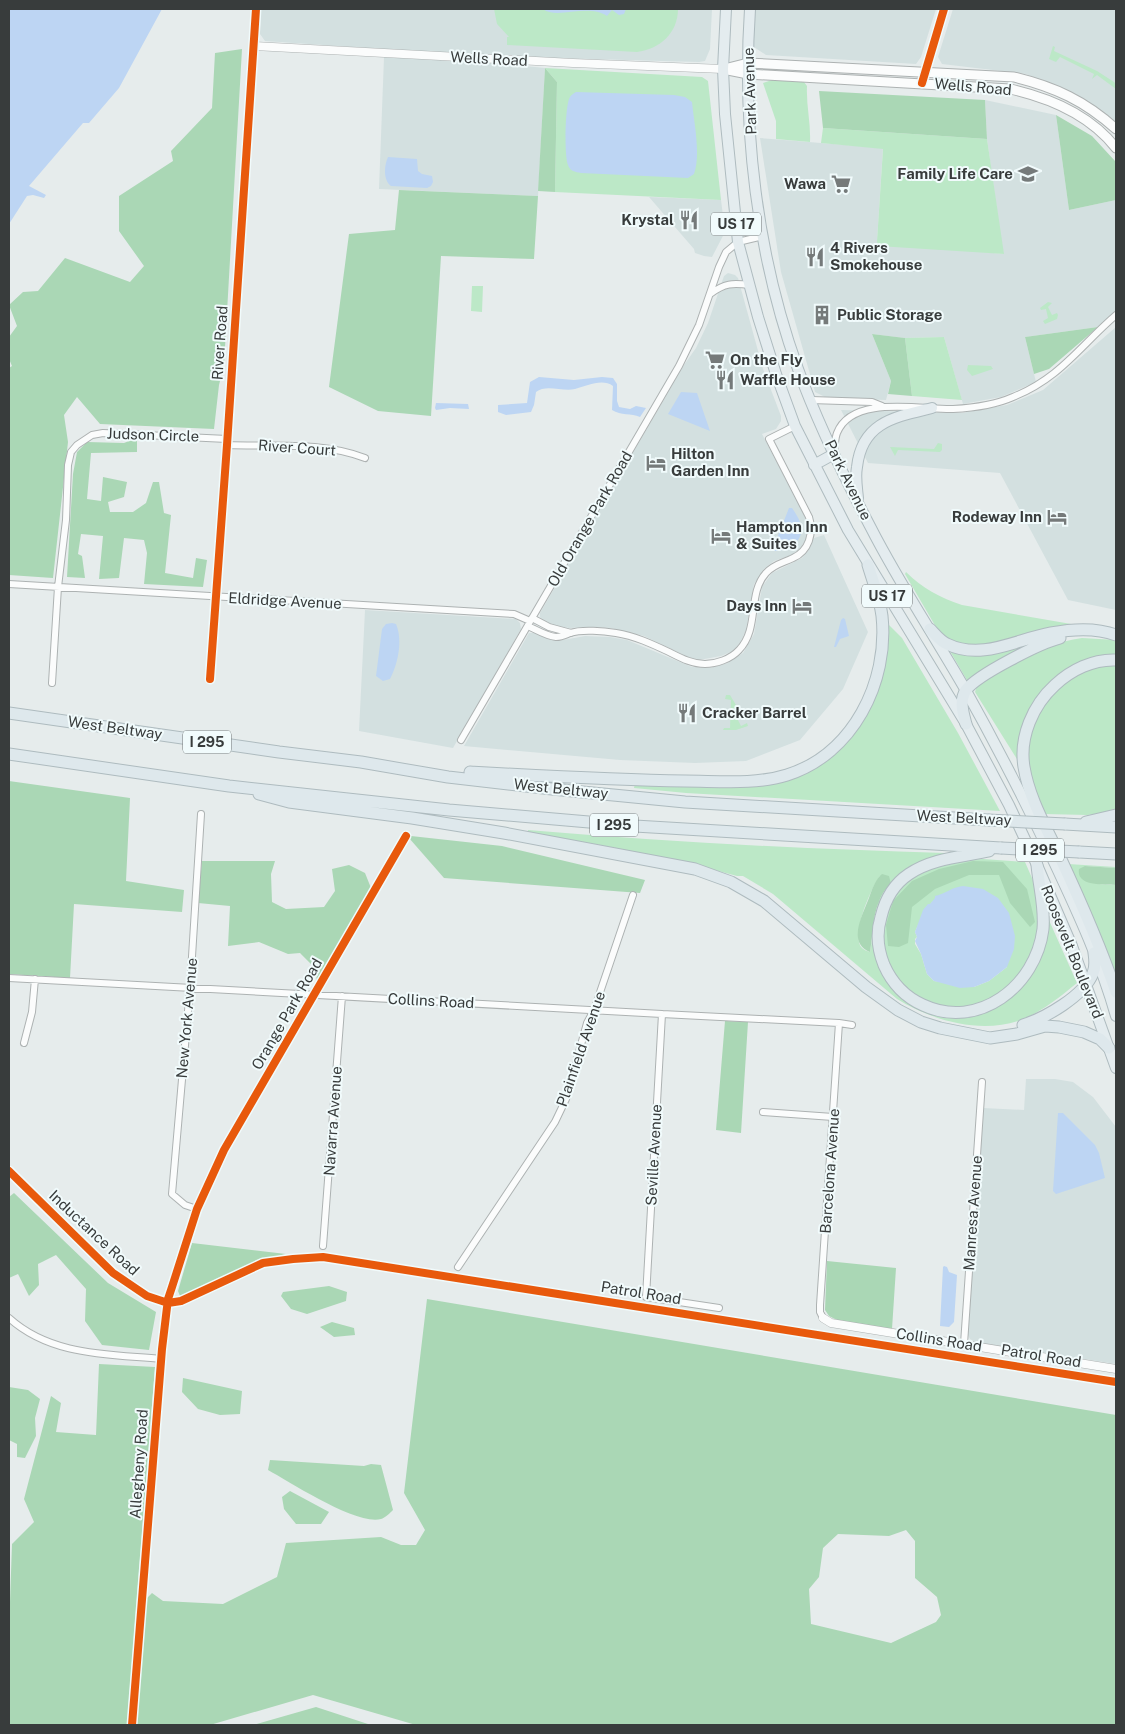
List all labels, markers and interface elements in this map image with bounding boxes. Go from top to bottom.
street label: Park Avenue [739,47,760,135]
street label: Wells Road [450,48,528,69]
street label: Wells Road [934,75,1012,98]
school or university icon: Family Life Care [1017,163,1039,185]
place label: Family Life Care [897,165,1013,182]
supermarket icon: Wawa [830,173,852,195]
place label: Wawa [784,175,826,192]
restaurant icon: Krystal [678,209,700,231]
place label: Krystal [621,211,674,228]
road number: US 17 [711,212,761,235]
place label: 4 Rivers Smokehouse [830,239,922,273]
restaurant icon: 4 Rivers Smokehouse [804,246,826,268]
building icon: Public Storage [811,304,833,326]
street label: River Road [208,305,231,381]
place label: Public Storage [837,306,942,323]
supermarket icon: On the Fly [704,349,726,371]
place label: On the Fly [730,351,803,368]
restaurant icon: Waffle House [714,369,736,391]
place label: Waffle House [740,371,836,388]
street label: Judson Circle [107,424,200,445]
street label: River Court [257,436,337,459]
street label: Park Avenue [822,437,875,523]
place label: Hilton Garden Inn [671,445,750,479]
street label: Old Orange Park Road [544,448,635,589]
hotel icon: Hilton Garden Inn [645,452,667,474]
hotel icon: Rodeway Inn [1046,506,1068,528]
place label: Rodeway Inn [952,508,1042,525]
place label: Hampton Inn & Suites [736,518,828,552]
hotel icon: Hampton Inn & Suites [710,525,732,547]
road number: US 17 [862,584,912,608]
street label: Eldridge Avenue [228,589,342,612]
hotel icon: Days Inn [791,595,813,617]
place label: Days Inn [726,597,787,614]
restaurant icon: Cracker Barrel [676,702,698,724]
place label: Cracker Barrel [702,704,807,721]
street label: West Beltway [67,712,163,743]
road number: I 295 [183,730,231,754]
street label: West Beltway [513,775,609,802]
street label: West Beltway [916,807,1012,828]
road number: I 295 [590,814,638,836]
road number: I 295 [1016,838,1064,862]
street label: Roosevelt Boulevard [1038,883,1107,1021]
street label: Orange Park Road [248,955,325,1072]
street label: New York Avenue [173,957,200,1079]
street label: Plainfield Avenue [553,989,608,1109]
street label: Collins Road [387,990,475,1011]
street label: Navarra Avenue [320,1066,345,1176]
street label: Seville Avenue [642,1104,665,1206]
street label: Barcelona Avenue [817,1108,842,1234]
street label: Manresa Avenue [960,1155,985,1271]
street label: Inductance Road [46,1187,143,1279]
street label: Patrol Road [600,1278,682,1307]
street label: Collins Road [895,1324,983,1355]
street label: Patrol Road [1000,1341,1082,1370]
street label: Allegheny Road [126,1409,151,1519]

